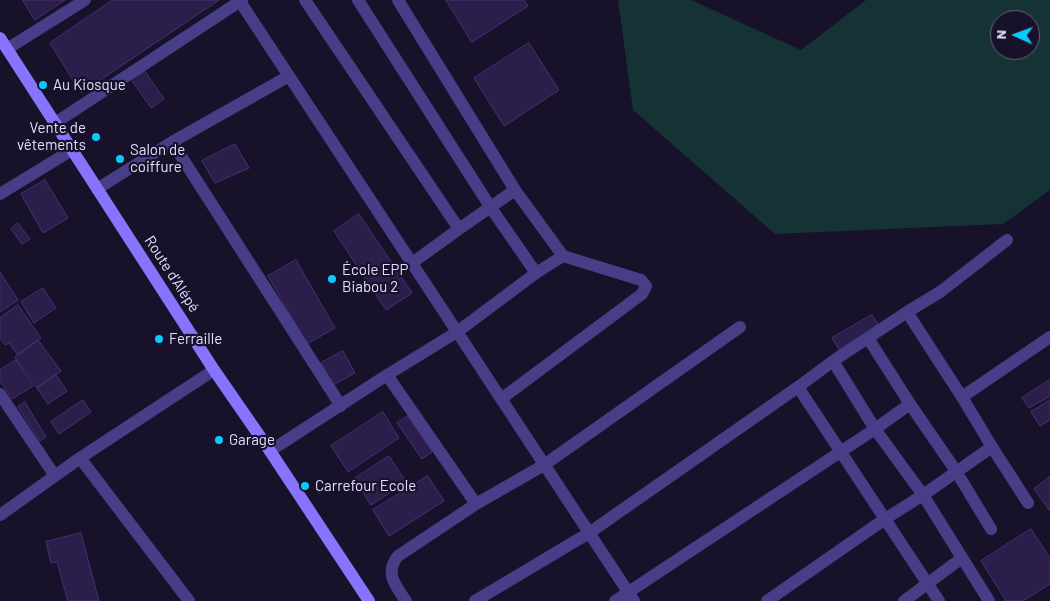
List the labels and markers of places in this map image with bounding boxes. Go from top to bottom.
place label: Au Kiosque [53,76,126,94]
marker: Au Kiosque [37,79,49,91]
place label: Vente de vêtements [17,119,86,154]
marker: Vente de vêtements [90,131,102,143]
place label: Salon de coiffure [130,141,185,176]
marker: Salon de coiffure [114,153,126,165]
place label: École EPP Biabou 2 [342,261,408,296]
marker: École EPP Biabou 2 [326,273,338,285]
place label: Ferraille [169,330,222,348]
marker: Ferraille [153,333,165,345]
place label: Garage [229,431,275,449]
marker: Garage [213,434,225,446]
place label: Carrefour Ecole [315,477,416,495]
marker: Carrefour Ecole [299,480,311,492]

